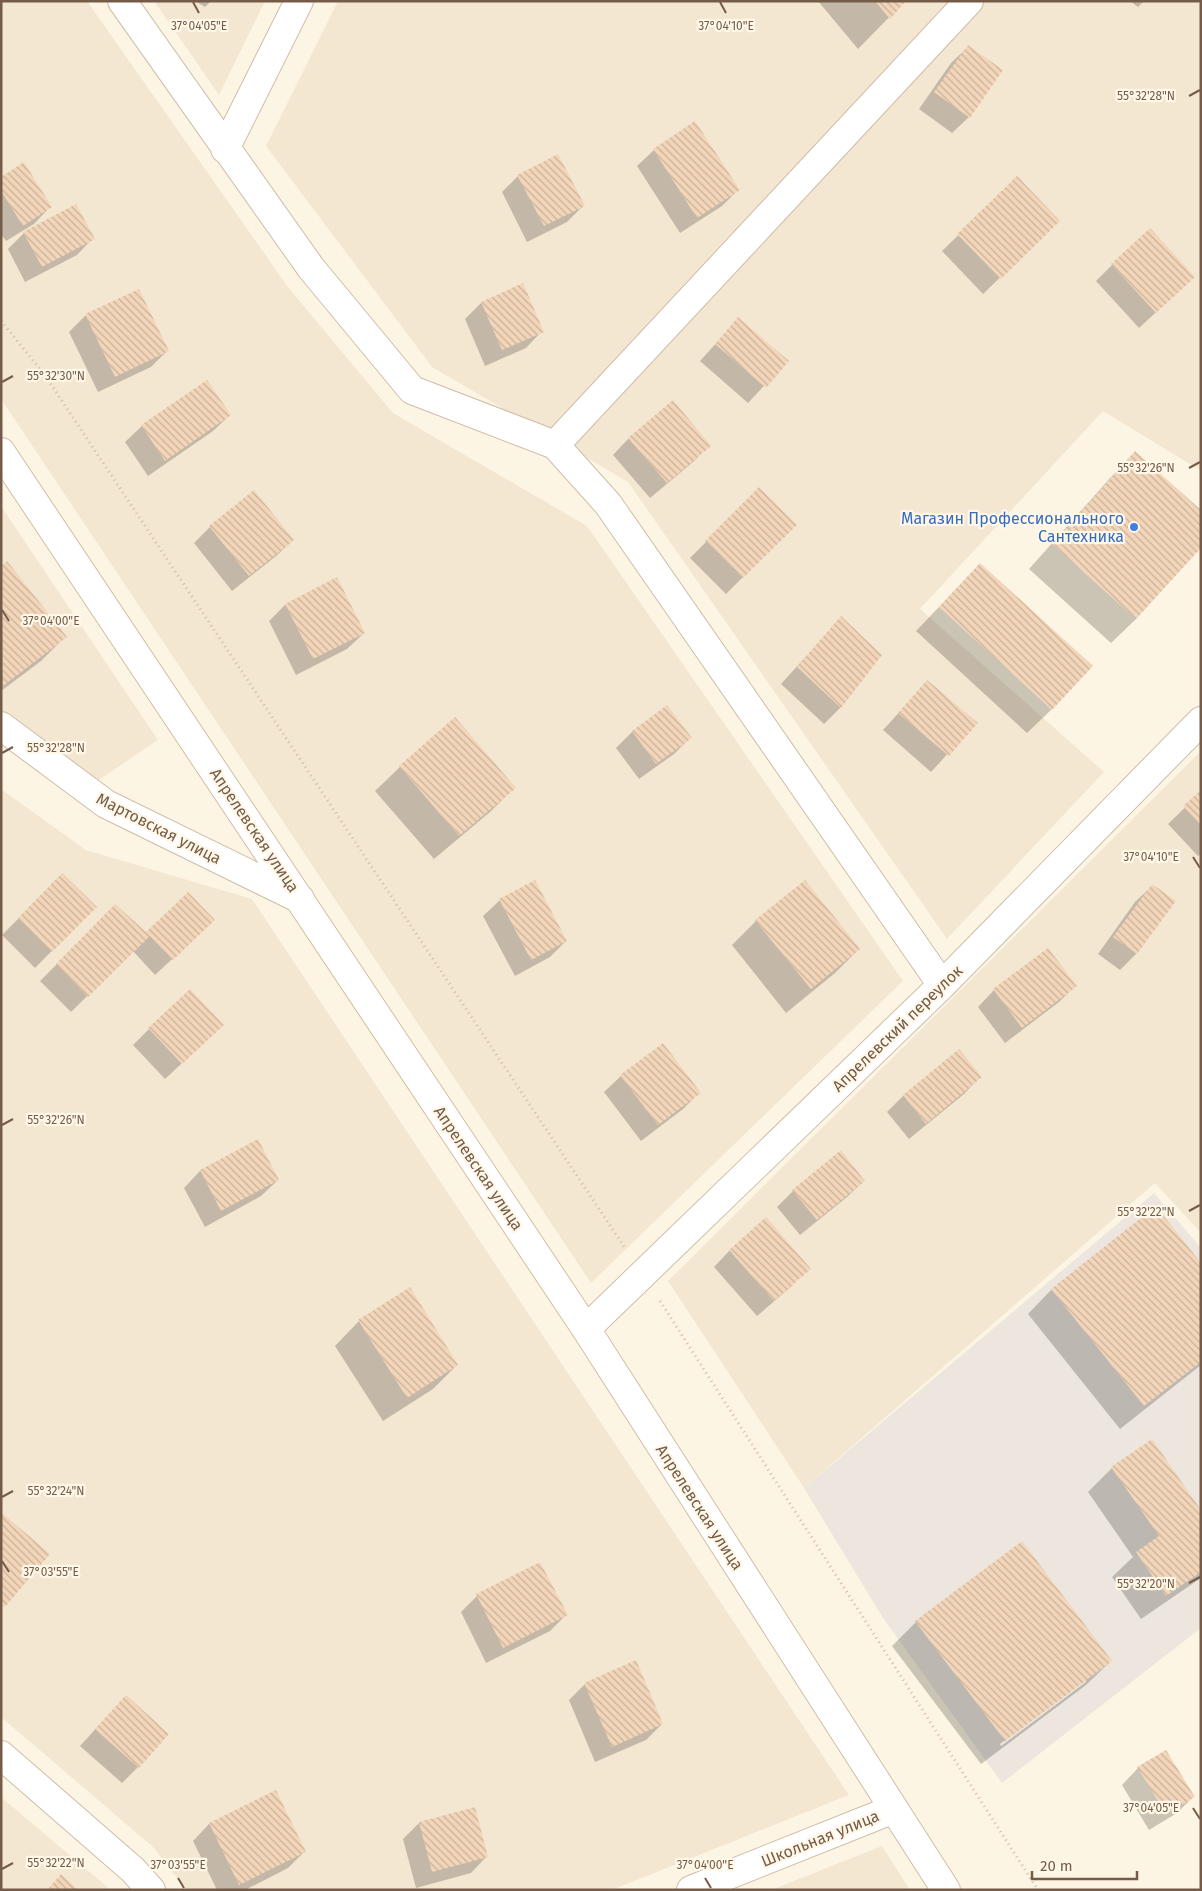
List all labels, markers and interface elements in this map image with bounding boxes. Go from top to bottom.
text: 37°04'05"E [171,19,227,33]
text: 37°04'10"E [698,19,754,33]
text: 55°32'28"N [1117,89,1175,103]
text: 55°32'30"N [27,369,85,383]
text: 55°32'26"N [1117,461,1175,475]
place label: Магазин Профессионального Сантехника [901,509,1124,546]
marker: Магазин Профессионального Сантехника [1128,521,1140,533]
text: 37°04'00"E [22,614,80,628]
text: 55°32'28"N [27,741,85,755]
street label: Апрелевская улица [206,765,303,896]
street label: Мартовская улица [93,789,224,868]
text: 37°04'10"E [1123,850,1179,864]
street label: Апрелевский переулок [828,961,967,1096]
street label: Апрелевская улица [430,1103,527,1234]
text: 55°32'26"N [27,1113,85,1127]
text: 55°32'22"N [1117,1205,1175,1219]
street label: Апрелевская улица [652,1441,747,1574]
text: 55°32'24"N [28,1484,84,1498]
text: 37°03'55"E [23,1565,79,1579]
text: 55°32'20"N [1117,1577,1175,1591]
text: 37°04'05"E [1123,1801,1179,1815]
street label: Школьная улица [758,1806,882,1871]
scale bar [1032,1848,1137,1880]
text: 55°32'22"N [27,1856,85,1870]
text: 20 m [1040,1857,1073,1875]
text: 37°03'55"E [150,1858,206,1872]
text: 37°04'00"E [676,1858,734,1872]

